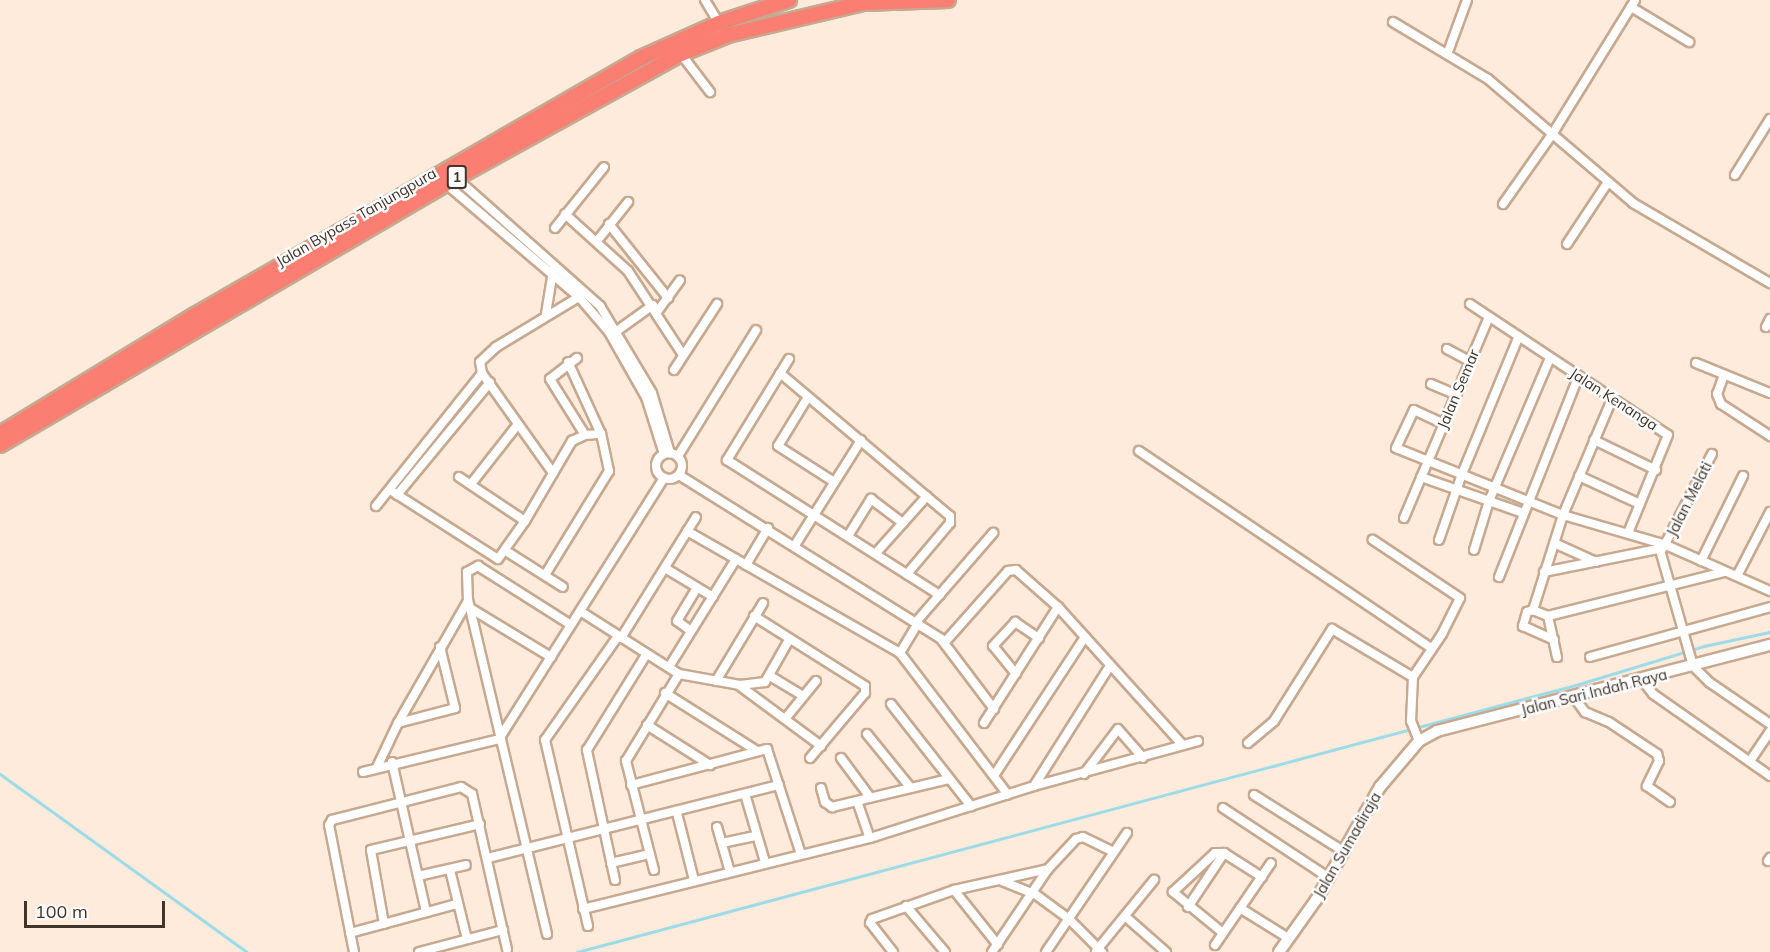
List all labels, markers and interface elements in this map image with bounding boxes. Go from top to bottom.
street label: Jalan Bypass Tanjungpura [273,164,439,270]
road number: 1 [446,166,468,188]
street label: Jalan Semar [1433,347,1483,431]
street label: Jalan Kenanga [1567,364,1661,434]
street label: Jalan Melati [1662,459,1716,539]
street label: Jalan Sari Indah Raya [1519,665,1669,719]
street label: Jalan Sumadiraja [1309,789,1385,901]
scale bar [27,889,168,927]
text: 100 m [35,900,88,923]

